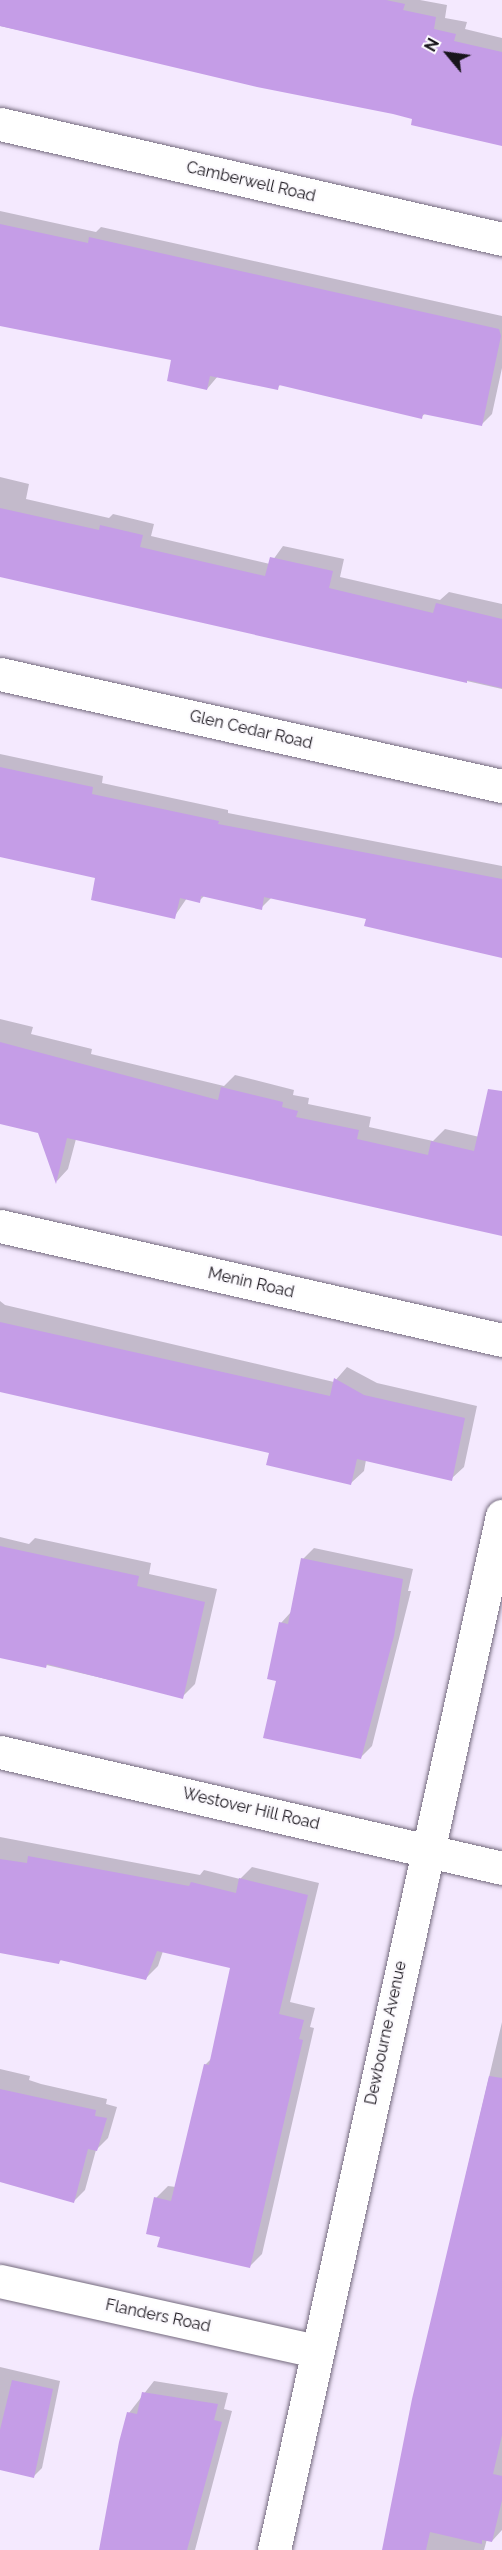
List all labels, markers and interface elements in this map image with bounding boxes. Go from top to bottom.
north arrow [418,24,478,84]
text: N [421,35,443,55]
street label: Camberwell Road [184,158,318,206]
street label: Glen Cedar Road [188,707,314,753]
street label: Menin Road [206,1264,296,1302]
street label: Westover Hill Road [180,1784,322,1834]
street label: Dewbourne Avenue [361,1959,411,2107]
street label: Flanders Road [104,2295,212,2337]

